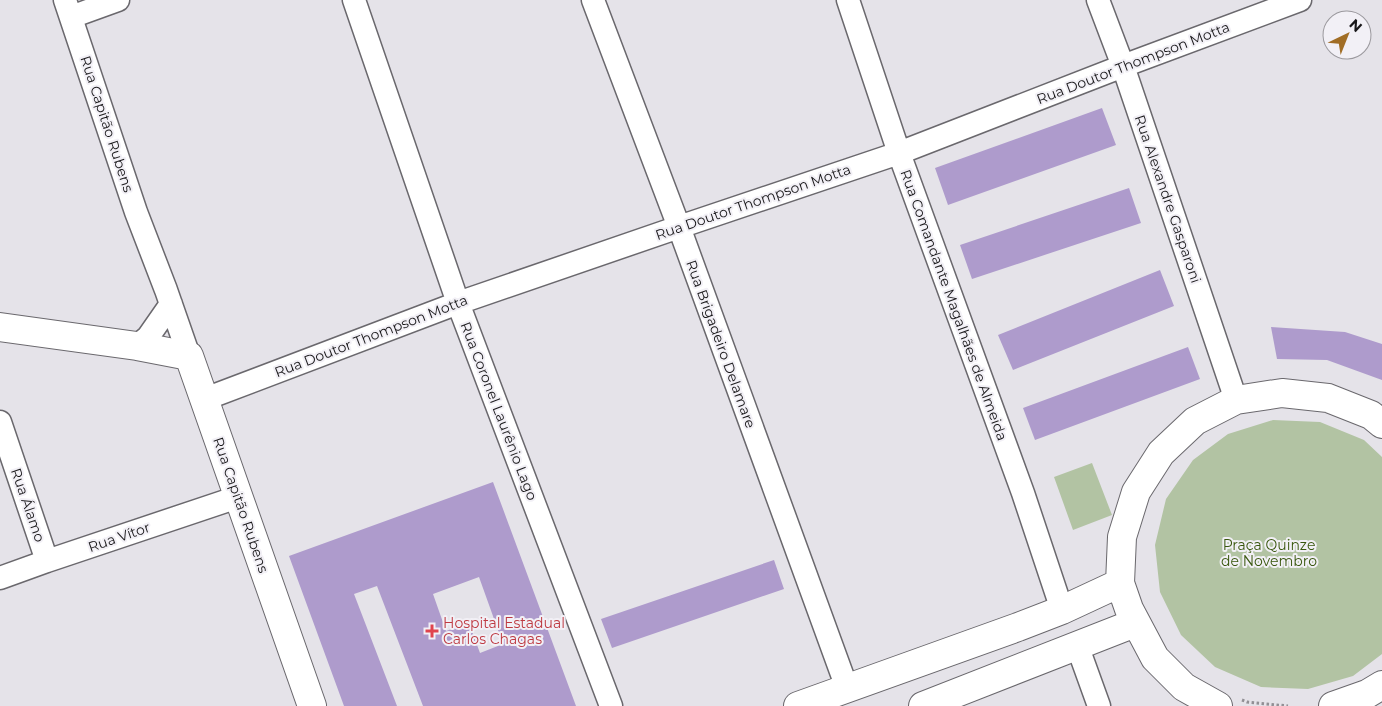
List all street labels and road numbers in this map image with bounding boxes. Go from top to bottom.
street label: Rua Doutor Thompson Motta [1034,18,1232,108]
street label: Rua Capitão Rubens [76,53,138,195]
street label: Rua Alexandre Gasparoni [1131,113,1205,285]
street label: Rua Doutor Thompson Motta [653,160,853,244]
street label: Rua Comandante Magalhães de Almeida [896,167,1012,443]
street label: Rua Brigadeiro Delamare [682,257,760,431]
street label: Rua Doutor Thompson Motta [272,291,470,381]
street label: Rua Coronel Laurênio Lago [457,319,541,503]
street label: Rua Capitão Rubens [209,435,273,575]
street label: Rua Álamo [7,466,49,545]
street label: Rua Vítor [86,518,153,556]

